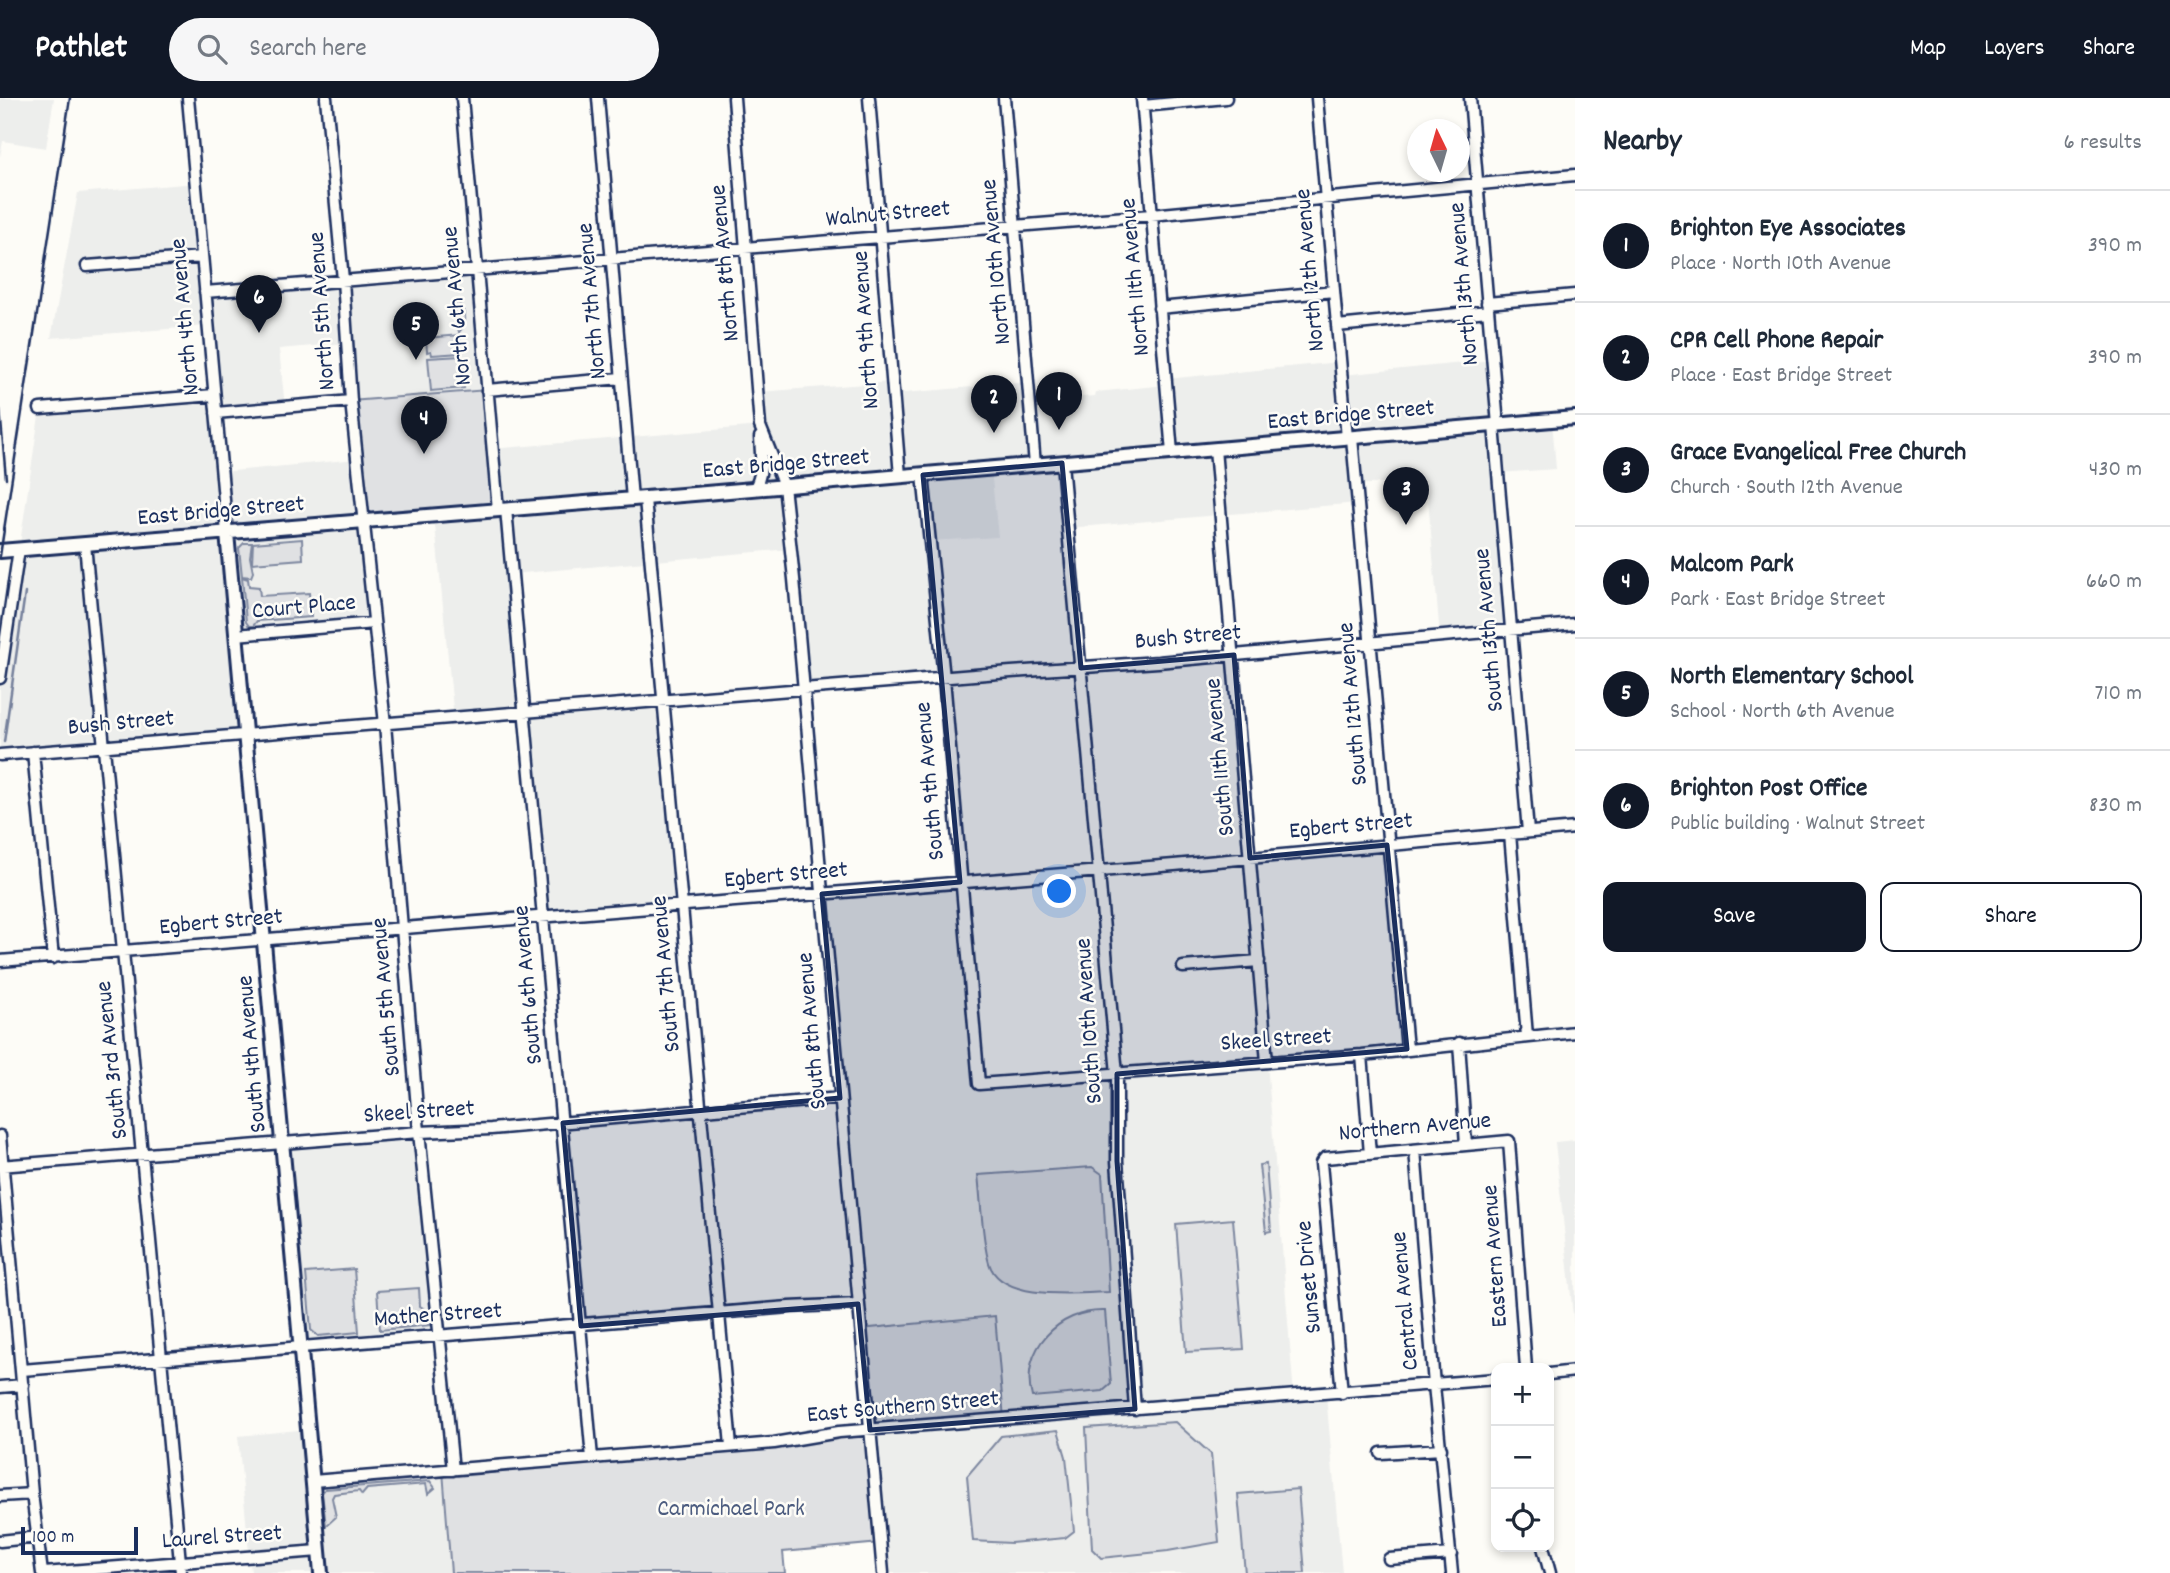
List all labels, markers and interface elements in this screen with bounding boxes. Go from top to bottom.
search box [169,18,659,81]
text: Pathlet [35,26,127,73]
icon: search [193,30,231,68]
text: Search here [249,31,367,68]
text: Map [1910,32,1946,66]
text: Layers [1984,32,2045,66]
text: Share [2083,32,2135,66]
north arrow [1407,119,1470,182]
text: Nearby [1603,122,1681,165]
text: 6 results [2064,127,2142,160]
street label: North 10th Avenue [973,178,1021,346]
street label: North 8th Avenue [702,183,750,343]
street label: North 12th Avenue [1287,187,1335,353]
street label: Walnut Street [824,193,952,237]
street label: North 11th Avenue [1112,197,1160,357]
street label: North 13th Avenue [1441,201,1489,367]
text: Brighton Eye Associates [1670,211,1906,248]
street label: North 7th Avenue [569,221,617,381]
street label: North 6th Avenue [434,225,482,387]
text: 1 [1623,230,1629,263]
text: 390 m [2088,230,2142,263]
street label: North 5th Avenue [300,231,346,391]
street label: North 4th Avenue [162,237,210,397]
text: Place · North 10th Avenue [1670,248,1891,281]
street label: North 9th Avenue [845,250,889,410]
pin: 6 [236,275,282,333]
pin: 5 [393,302,439,360]
text: CPR Cell Phone Repair [1670,323,1883,360]
text: 2 [1621,342,1631,375]
text: 390 m [2088,342,2142,375]
text: Place · East Bridge Street [1670,360,1892,393]
pin: 1 [1036,372,1082,430]
pin: 2 [971,375,1017,433]
street label: East Bridge Street [1266,392,1436,440]
pin: 4 [401,396,447,454]
text: Grace Evangelical Free Church [1670,435,1966,472]
street label: East Bridge Street [701,441,871,489]
text: 3 [1621,454,1631,487]
text: 430 m [2089,454,2142,487]
pin: 3 [1383,467,1429,525]
text: Church · South 12th Avenue [1670,472,1903,505]
street label: East Bridge Street [136,488,306,536]
street label: South 13th Avenue [1466,547,1514,713]
text: Malcom Park [1670,547,1794,584]
text: 4 [1621,566,1631,599]
text: 660 m [2086,566,2142,599]
text: Park · East Bridge Street [1670,584,1885,617]
street label: Court Place [251,587,357,629]
street label: Bush Street [1133,616,1243,660]
street label: South 12th Avenue [1330,621,1378,787]
text: North Elementary School [1670,659,1913,696]
street label: South 11th Avenue [1197,677,1245,837]
text: 5 [1621,678,1631,711]
text: 710 m [2095,678,2142,711]
text: School · North 6th Avenue [1670,696,1895,729]
street label: South 9th Avenue [907,700,955,862]
street label: Bush Street [66,702,176,746]
text: Brighton Post Office [1670,771,1867,808]
text: 6 [1620,790,1632,823]
text: 830 m [2089,790,2142,823]
street label: Egbert Street [1288,805,1414,849]
text: Public building · Walnut Street [1670,808,1925,841]
street label: Egbert Street [723,854,849,898]
your location [1042,874,1076,908]
button: Save [1603,882,1866,952]
button: Share [1880,882,2142,952]
street label: South 7th Avenue [643,894,691,1054]
street label: Egbert Street [158,901,284,945]
street label: South 6th Avenue [505,904,553,1066]
street label: South 5th Avenue [363,916,411,1078]
street label: South 10th Avenue [1067,937,1113,1105]
street label: South 8th Avenue [789,951,837,1111]
street label: South 4th Avenue [229,974,277,1134]
street label: South 3rd Avenue [88,979,138,1141]
street label: Skeel Street [1219,1020,1333,1062]
street label: Skeel Street [362,1092,476,1134]
street label: Northern Avenue [1337,1104,1493,1152]
street label: Eastern Avenue [1474,1184,1518,1328]
street label: Sunset Drive [1288,1219,1332,1335]
street label: Central Avenue [1383,1230,1429,1372]
street label: Mather Street [373,1295,503,1337]
map controls [1491,1363,1554,1552]
button: + [1491,1363,1554,1426]
street label: East Southern Street [806,1383,1000,1433]
button: − [1491,1426,1554,1489]
button: locate [1491,1489,1554,1552]
park label: Carmichael Park [657,1493,805,1527]
street label: Laurel Street [161,1517,283,1559]
scale bar [21,1524,138,1556]
text: 100 m [32,1525,74,1552]

